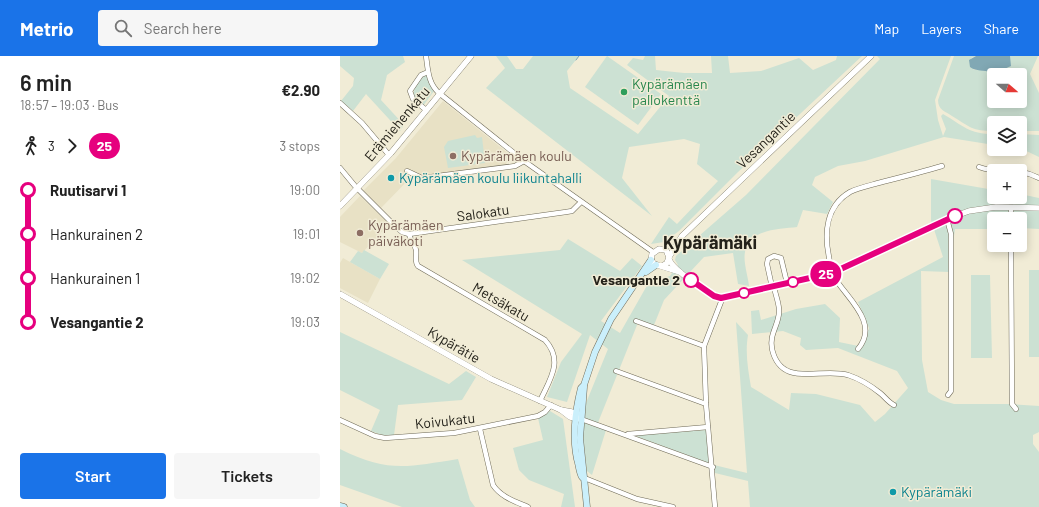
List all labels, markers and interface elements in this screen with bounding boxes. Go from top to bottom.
search box [98,10,378,46]
text: Metrio [20,17,74,40]
icon: search [112,17,134,39]
text: Search here [144,19,222,37]
text: Map [874,20,899,37]
text: Layers [921,20,962,37]
text: Share [984,20,1019,37]
north arrow [987,68,1027,108]
map controls [987,68,1027,252]
text: 6 min [20,69,72,95]
place label: Kypärämäen pallokenttä [632,75,707,108]
text: €2.90 [282,81,320,99]
street label: Erämiehenkatu [360,83,433,165]
marker: Kypärämäen pallokenttä [619,87,629,97]
text: 18:57 – 19:03 · Bus [20,97,119,113]
street label: Vesangantie [733,108,798,172]
button: layers [987,116,1027,156]
icon: walk [20,135,42,157]
icon: forward [61,135,83,157]
text: 25 [97,137,112,154]
text: 3 [48,138,55,154]
text: 3 stops [279,138,320,154]
place label: Kypärämäen koulu [461,147,572,164]
marker: Kypärämäen koulu [448,151,458,161]
button: + [987,164,1027,204]
place label: Kypärämäen koulu liikuntahalli [399,169,582,186]
marker: Kypärämäen koulu liikuntahalli [386,173,396,183]
text: Ruutisarvi 1 [50,181,126,199]
text: 19:00 [290,182,320,198]
street label: Salokatu [456,200,510,225]
unlabelled marker [947,208,963,224]
button: − [987,212,1027,252]
place label: Kypärämäen päiväkoti [368,216,443,249]
text: Hankurainen 2 [50,225,143,243]
text: 19:01 [293,226,320,242]
marker: Kypärämäen päiväkoti [355,228,365,238]
district label: Kypärämäki [663,231,757,253]
line badge: 25 [808,261,844,287]
text: 25 [818,265,834,282]
text: Hankurainen 1 [50,269,140,287]
text: 19:02 [290,270,320,286]
place label: Vesangantie 2 [593,271,680,288]
marker: Vesangantie 2 [683,272,699,288]
unlabelled marker [787,276,799,288]
street label: Metsäkatu [470,278,533,325]
unlabelled marker [738,287,750,299]
text: Vesangantie 2 [50,313,144,331]
text: 19:03 [290,314,320,330]
street label: Kypärätie [425,323,484,366]
street label: Koivukatu [414,409,476,432]
button: Start [20,453,166,499]
button: Tickets [174,453,320,499]
place label: Kypärämäki [901,483,972,500]
marker: Kypärämäki [888,487,898,497]

